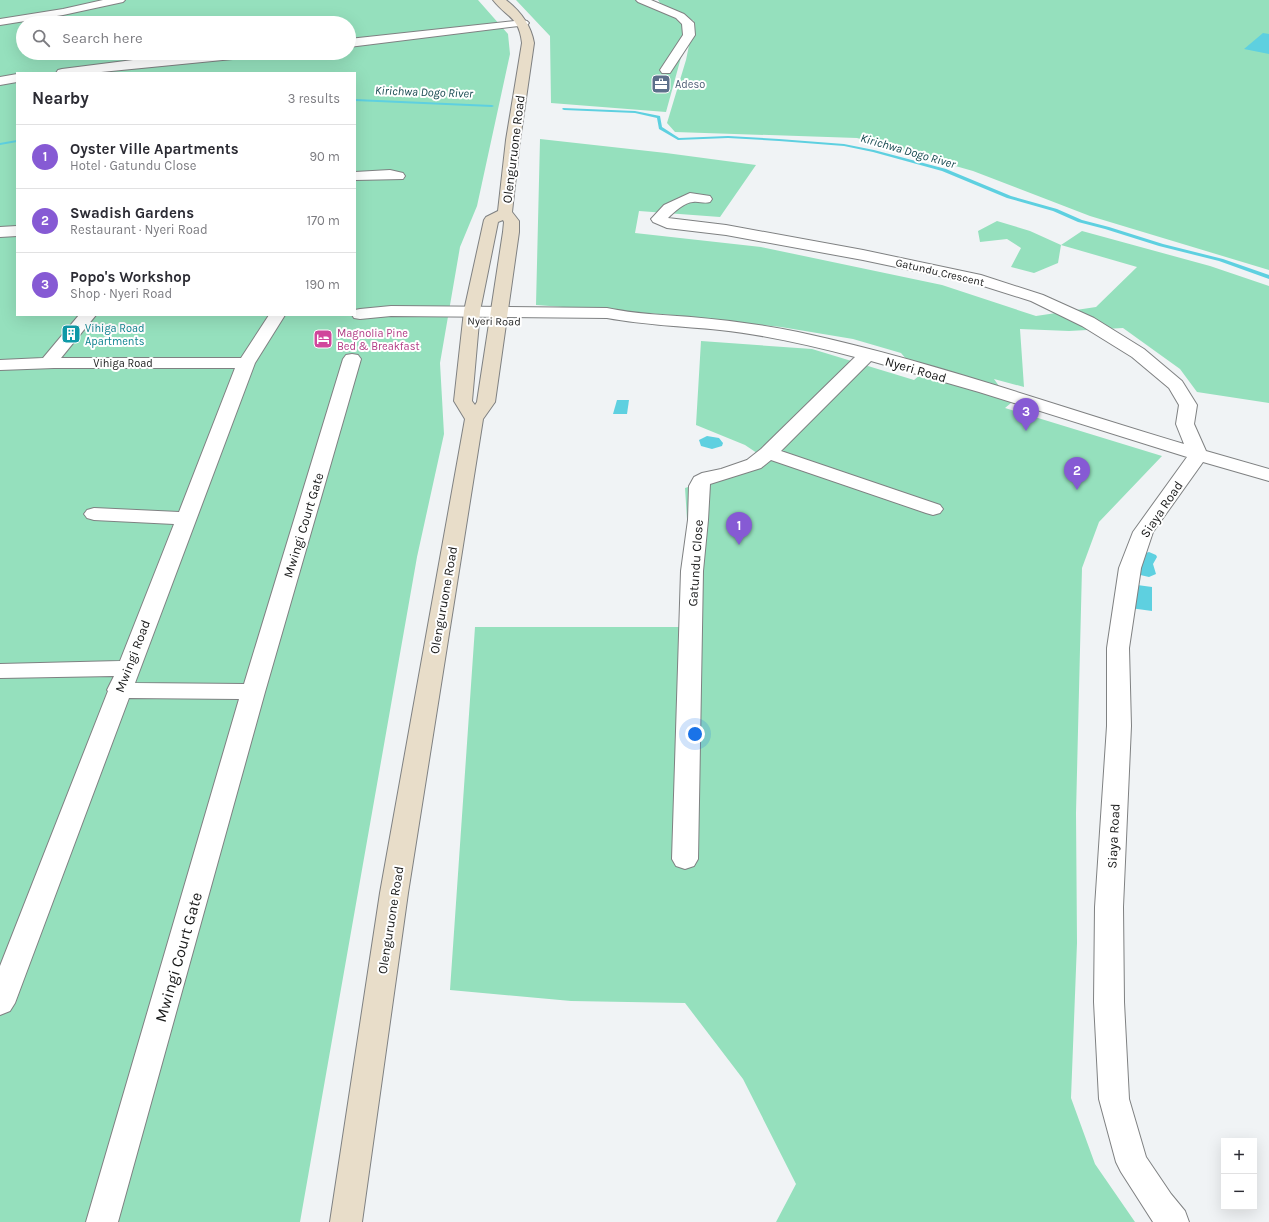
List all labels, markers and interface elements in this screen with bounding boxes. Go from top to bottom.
search box [16,16,356,60]
icon: search [30,27,52,49]
text: Search here [62,29,143,47]
office icon: Adeso [650,73,672,95]
place label: Adeso [675,78,705,91]
water label: Kirichwa Dogo River [375,83,474,101]
text: Nearby [32,88,89,108]
text: 3 results [288,91,340,106]
street label: Olenguruone Road [499,94,528,204]
water label: Kirichwa Dogo River [859,131,958,172]
text: Oyster Ville Apartments [70,140,239,158]
text: 1 [43,149,47,164]
text: 90 m [309,149,340,164]
text: Hotel · Gatundu Close [70,158,197,173]
text: Swadish Gardens [70,204,194,222]
text: 2 [41,213,49,228]
text: 170 m [307,213,340,228]
text: Restaurant · Nyeri Road [70,222,208,237]
street label: Gatundu Crescent [894,256,986,289]
text: Popo's Workshop [70,268,191,286]
text: 3 [41,277,49,292]
text: 190 m [305,277,340,292]
text: Shop · Nyeri Road [70,286,172,301]
street label: Nyeri Road [467,315,521,328]
place label: Vihiga Road Apartments [85,322,145,348]
building icon: Vihiga Road Apartments [60,323,82,345]
place label: Magnolia Pine Bed & Breakfast [337,327,420,353]
hotel icon: Magnolia Pine Bed & Breakfast [312,328,334,350]
street label: Nyeri Road [883,354,948,385]
street label: Vihiga Road [93,357,153,370]
pin: 3 [1013,398,1039,431]
pin: 2 [1064,457,1090,490]
street label: Mwingi Court Gate [280,470,327,580]
street label: Siaya Road [1137,478,1186,540]
pin: 1 [726,512,752,545]
street label: Gatundu Close [685,519,706,607]
street label: Olenguruone Road [427,545,460,655]
street label: Mwingi Road [112,618,153,695]
your location [685,724,705,744]
street label: Siaya Road [1104,803,1123,869]
street label: Olenguruone Road [375,865,406,975]
street label: Mwingi Court Gate [151,890,206,1024]
map controls [1221,1138,1257,1210]
button: + [1221,1138,1257,1174]
button: − [1221,1174,1257,1210]

